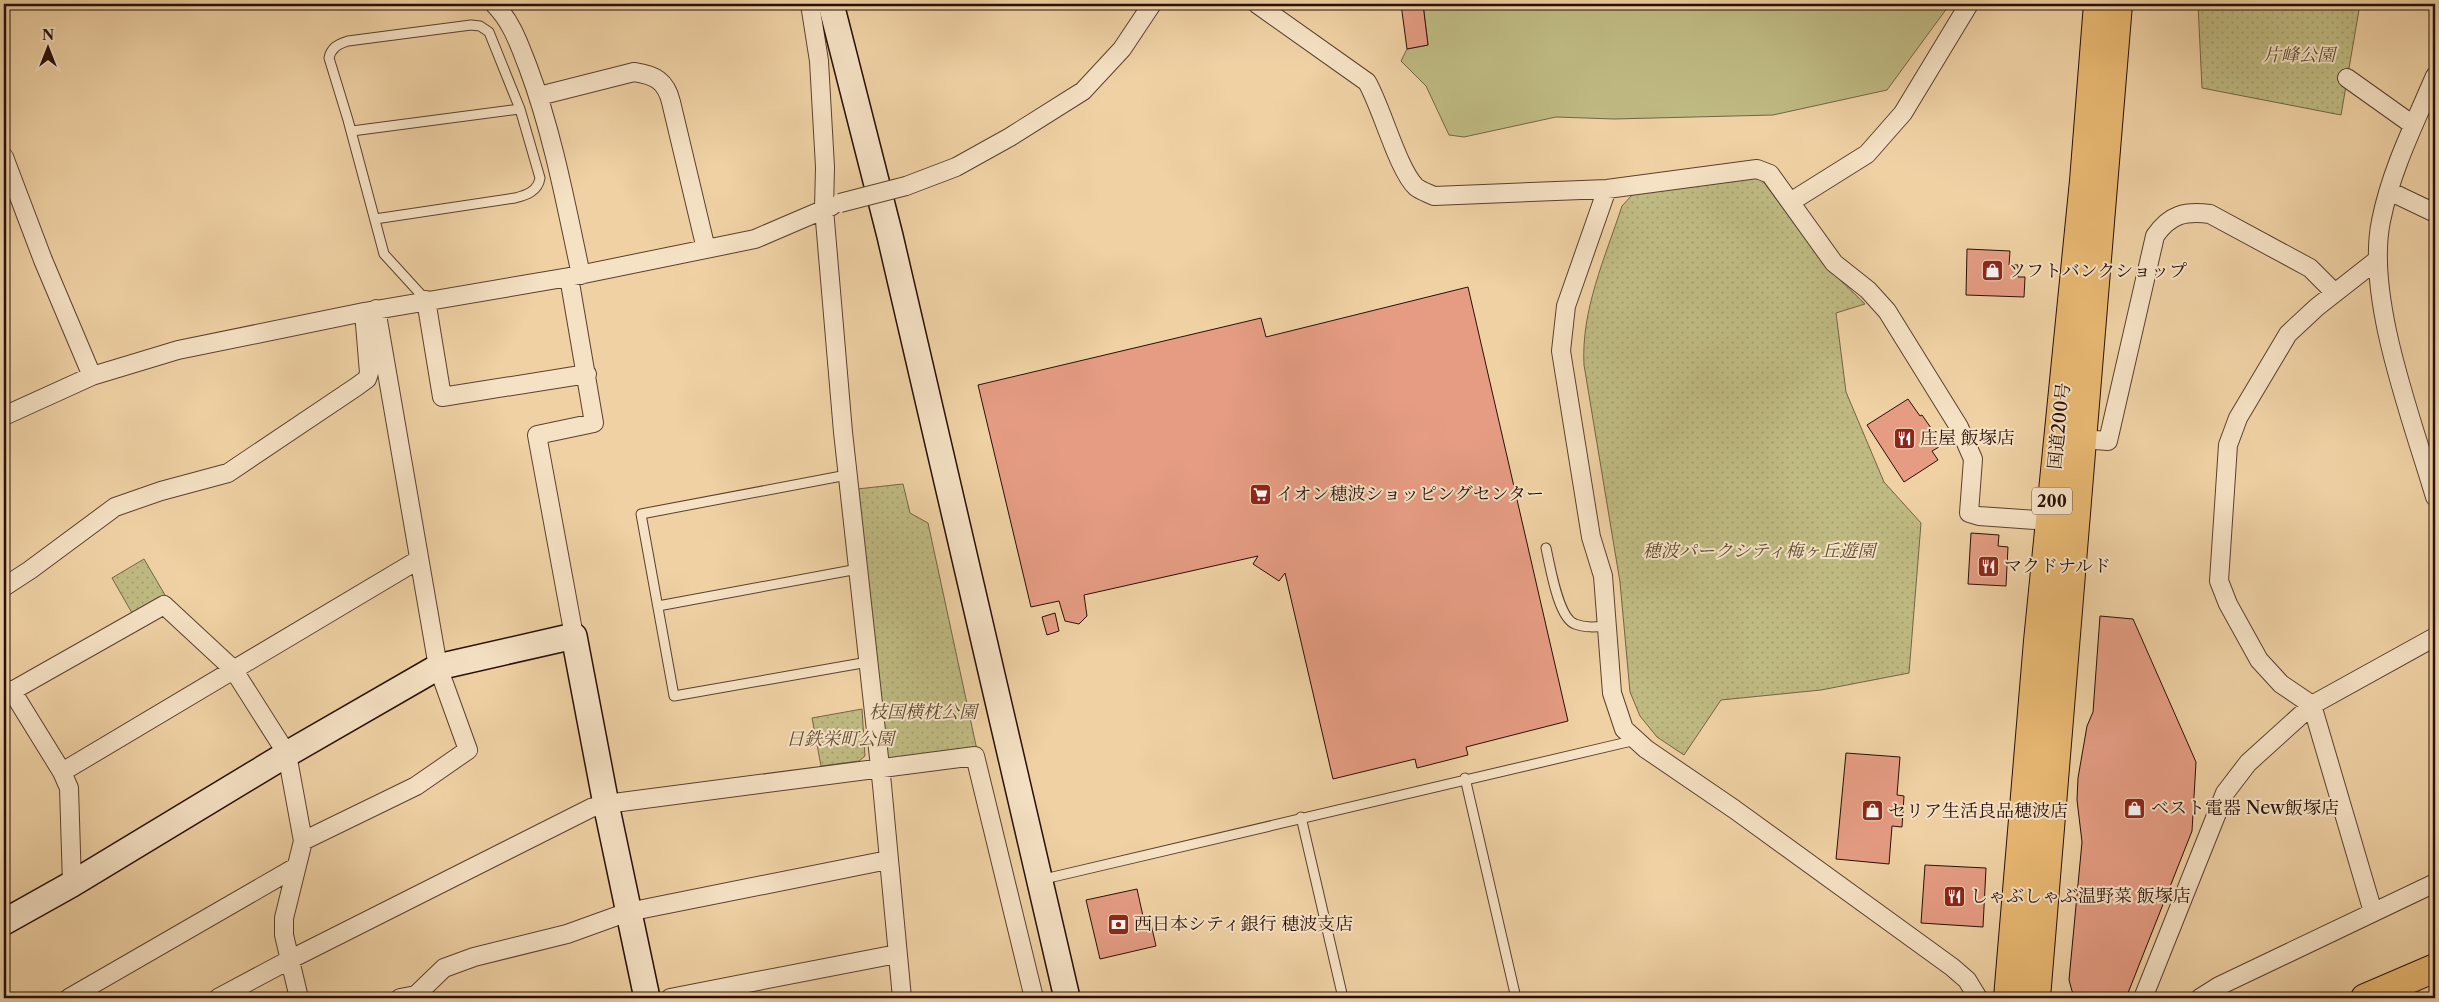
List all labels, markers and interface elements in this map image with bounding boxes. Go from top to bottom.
north arrow [22,22,72,72]
text: N [42,26,54,44]
park label: 片峰公園 [2263,44,2338,66]
shop icon: ソフトバンクショップ [1980,259,2004,283]
place label: ソフトバンクショップ [2008,260,2187,282]
street label: 国道200号 [2044,381,2074,471]
restaurant icon: 庄屋 飯塚店 [1892,426,1916,450]
place label: 庄屋 飯塚店 [1920,427,2015,449]
supermarket icon: イオン穂波ショッピングセンター [1248,482,1272,506]
place label: イオン穂波ショッピングセンター [1276,483,1544,505]
road number: 200 [2032,488,2072,514]
park label: 穂波パークシティ梅ヶ丘遊園 [1643,540,1878,562]
restaurant icon: マクドナルド [1976,554,2000,578]
place label: マクドナルド [2004,555,2111,577]
park label: 枝国横枕公園 [869,701,980,723]
park label: 日鉄栄町公園 [786,728,897,750]
shop icon: ベスト電器 New飯塚店 [2123,796,2147,820]
place label: ベスト電器 New飯塚店 [2151,797,2339,819]
shop icon: セリア生活良品穂波店 [1860,799,1884,823]
place label: セリア生活良品穂波店 [1888,800,2068,822]
restaurant icon: しゃぶしゃぶ温野菜 飯塚店 [1942,884,1966,908]
place label: しゃぶしゃぶ温野菜 飯塚店 [1970,885,2191,907]
bank icon: 西日本シティ銀行 穂波支店 [1106,912,1130,936]
place label: 西日本シティ銀行 穂波支店 [1134,913,1353,935]

